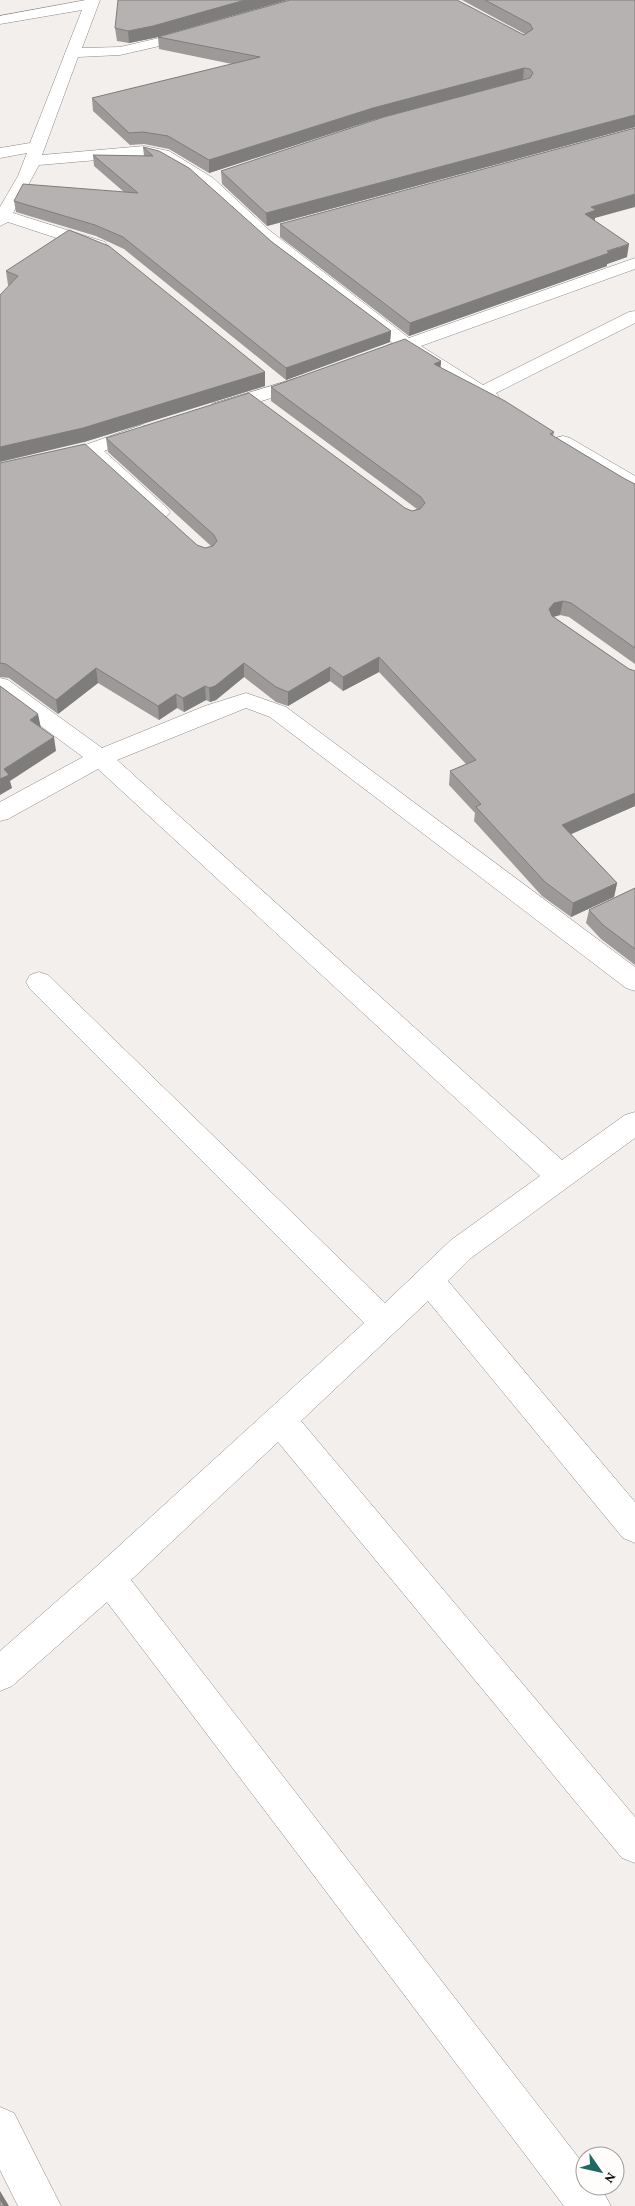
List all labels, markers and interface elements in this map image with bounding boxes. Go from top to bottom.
north arrow [575,2146,625,2196]
text: N [601,2170,620,2187]

